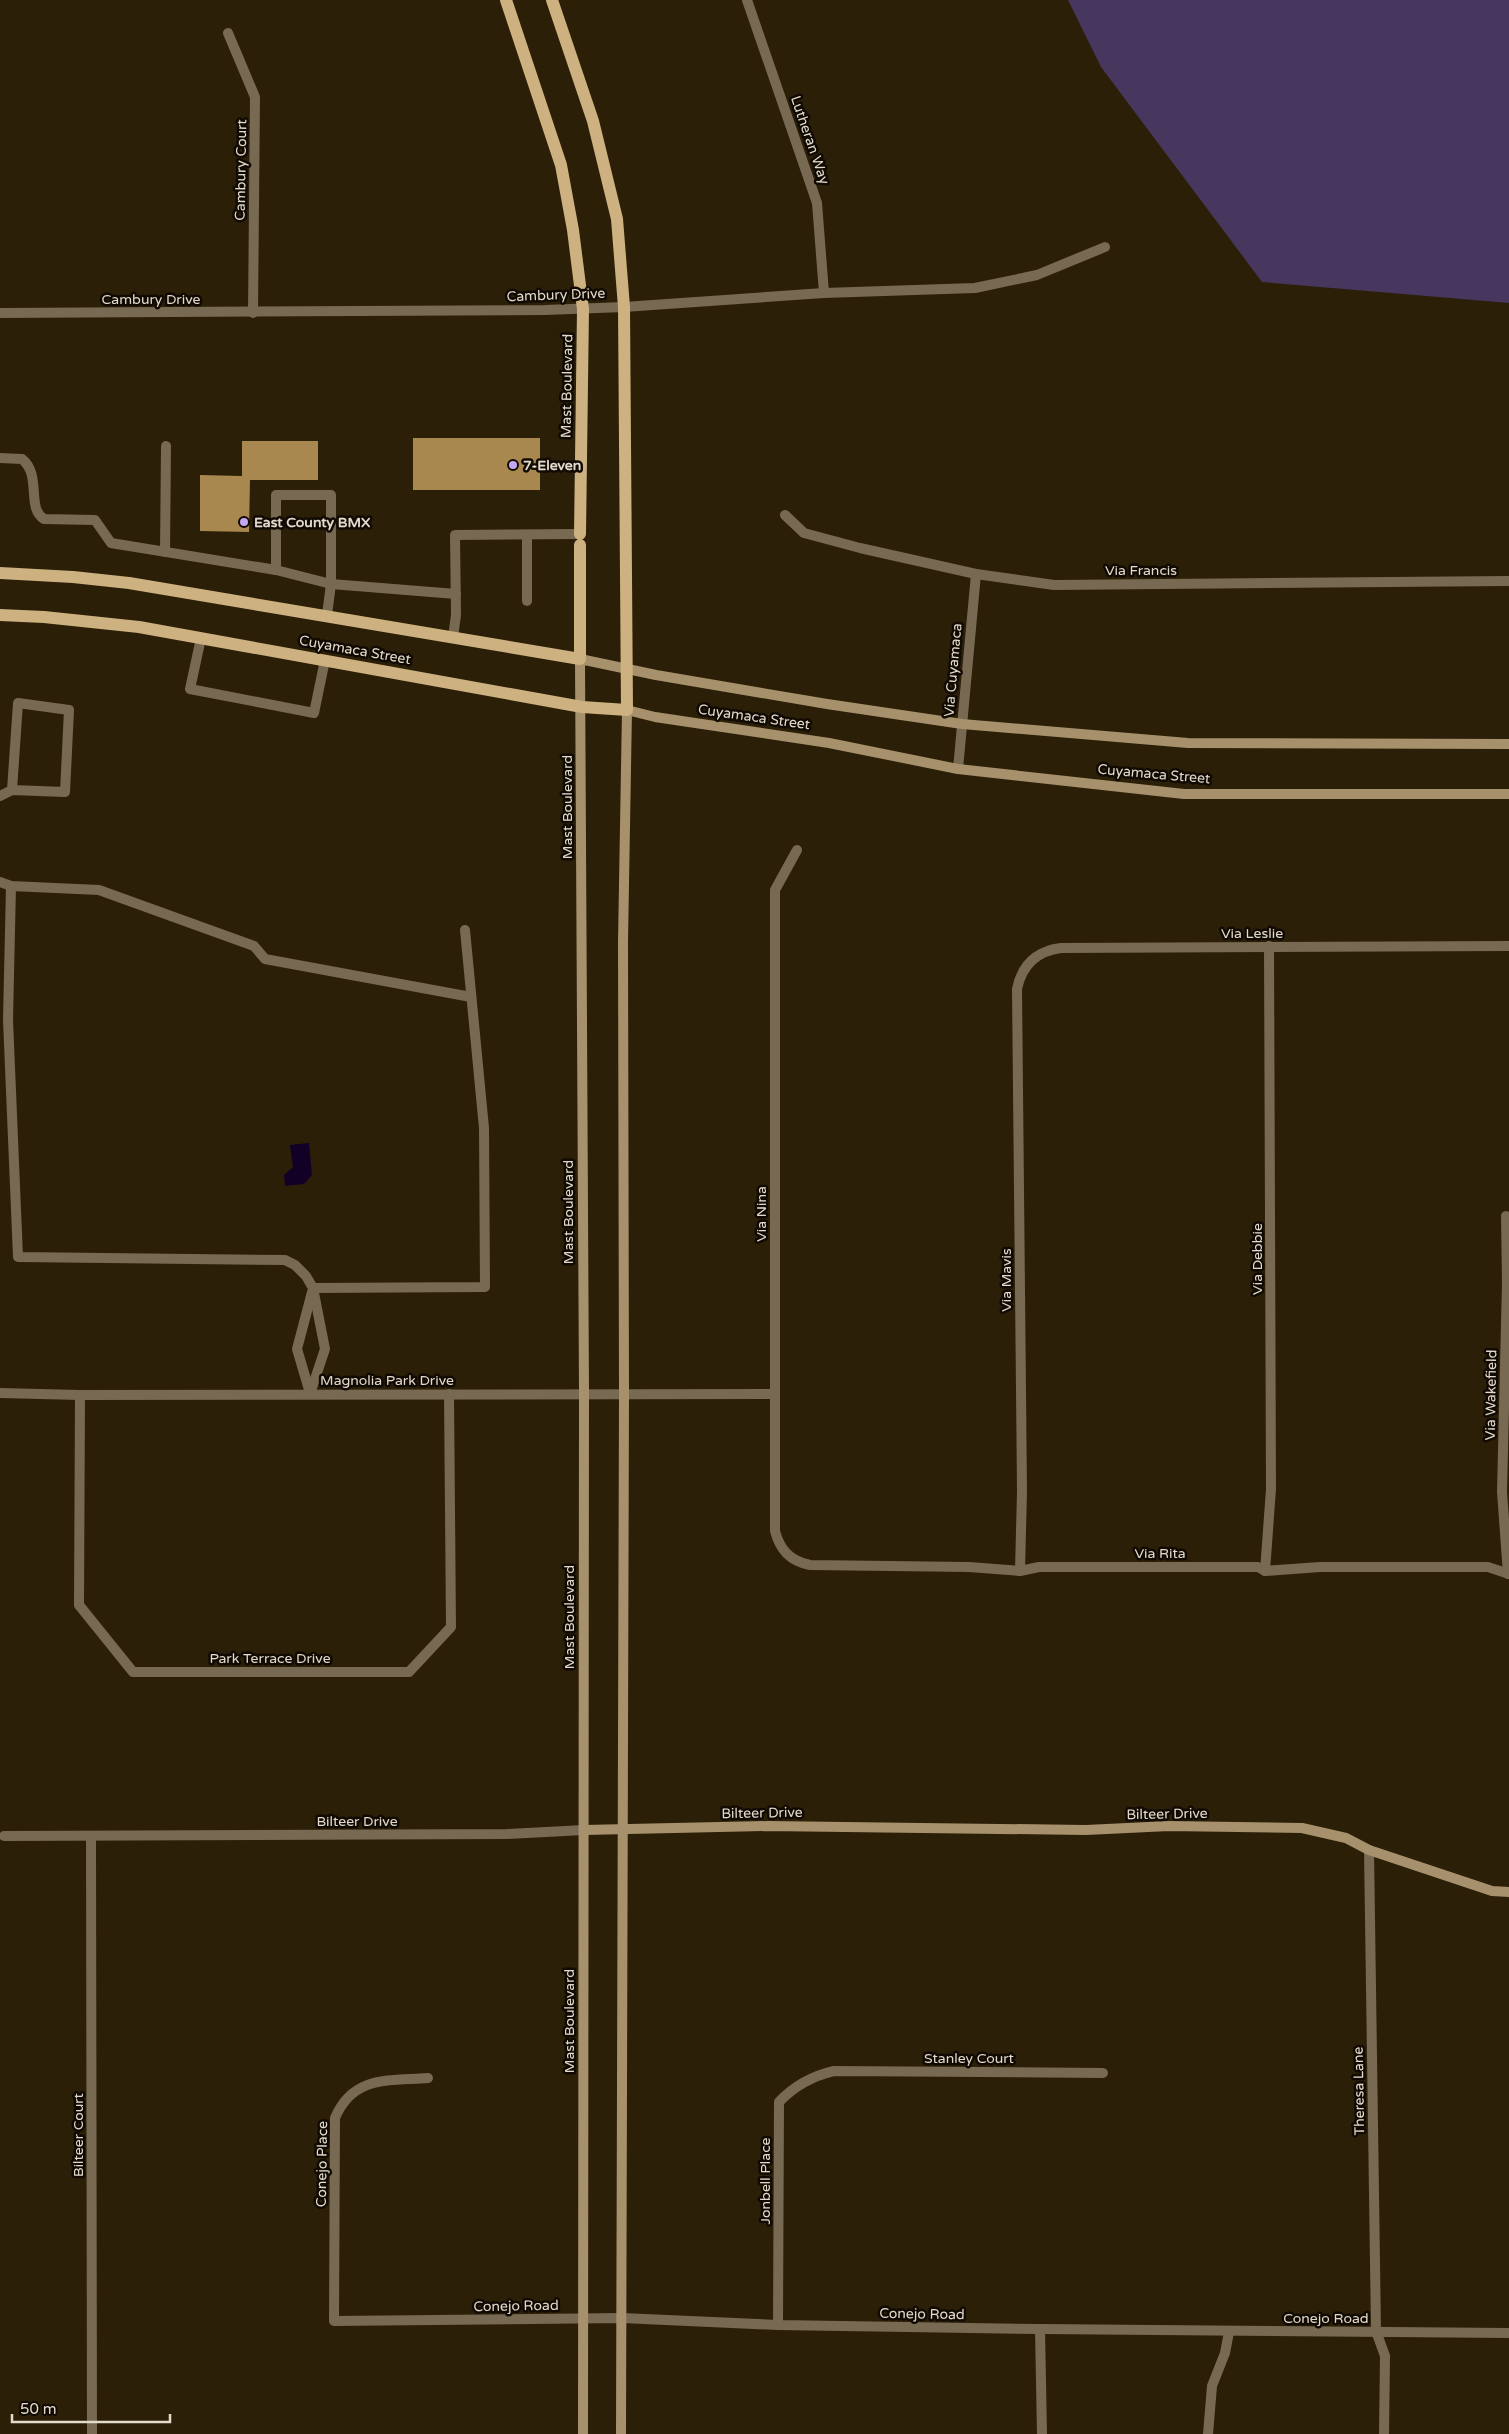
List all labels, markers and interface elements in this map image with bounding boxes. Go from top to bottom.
street label: Lutheran Way [787,93,833,187]
street label: Cambury Court [232,118,250,221]
street label: Cambury Drive [506,285,606,305]
street label: Cambury Drive [102,291,200,308]
street label: Mast Boulevard [558,334,576,438]
place label: 7-Eleven [523,457,581,474]
marker: 7-Eleven [507,459,519,471]
place label: East County BMX [254,514,371,531]
marker: East County BMX [238,516,250,528]
street label: Via Francis [1105,562,1177,579]
street label: Via Cuyamaca [940,622,966,718]
street label: Cuyamaca Street [298,632,413,668]
street label: Cuyamaca Street [697,701,812,733]
street label: Mast Boulevard [559,755,576,859]
street label: Cuyamaca Street [1097,761,1212,787]
street label: Via Leslie [1221,925,1283,942]
street label: Mast Boulevard [560,1160,577,1264]
street label: Via Nina [753,1186,770,1242]
street label: Via Debbie [1249,1223,1266,1295]
street label: Via Mavis [998,1248,1015,1312]
street label: Via Wakefield [1482,1350,1500,1440]
street label: Magnolia Park Drive [320,1372,454,1389]
street label: Via Rita [1134,1545,1186,1562]
street label: Mast Boulevard [561,1565,578,1669]
street label: Park Terrace Drive [209,1650,331,1667]
street label: Bilteer Drive [721,1804,803,1822]
street label: Bilteer Drive [1126,1805,1208,1823]
street label: Bilteer Drive [316,1813,398,1830]
street label: Mast Boulevard [561,1969,578,2073]
street label: Theresa Lane [1350,2046,1368,2135]
street label: Stanley Court [924,2050,1015,2067]
street label: Bilteer Court [70,2092,87,2177]
street label: Conejo Place [313,2121,331,2207]
street label: Jonbell Place [757,2137,774,2224]
street label: Conejo Road [473,2297,559,2315]
street label: Conejo Road [879,2305,965,2323]
street label: Conejo Road [1283,2310,1369,2327]
scale bar [12,2392,170,2424]
text: 50 m [20,2400,57,2418]

